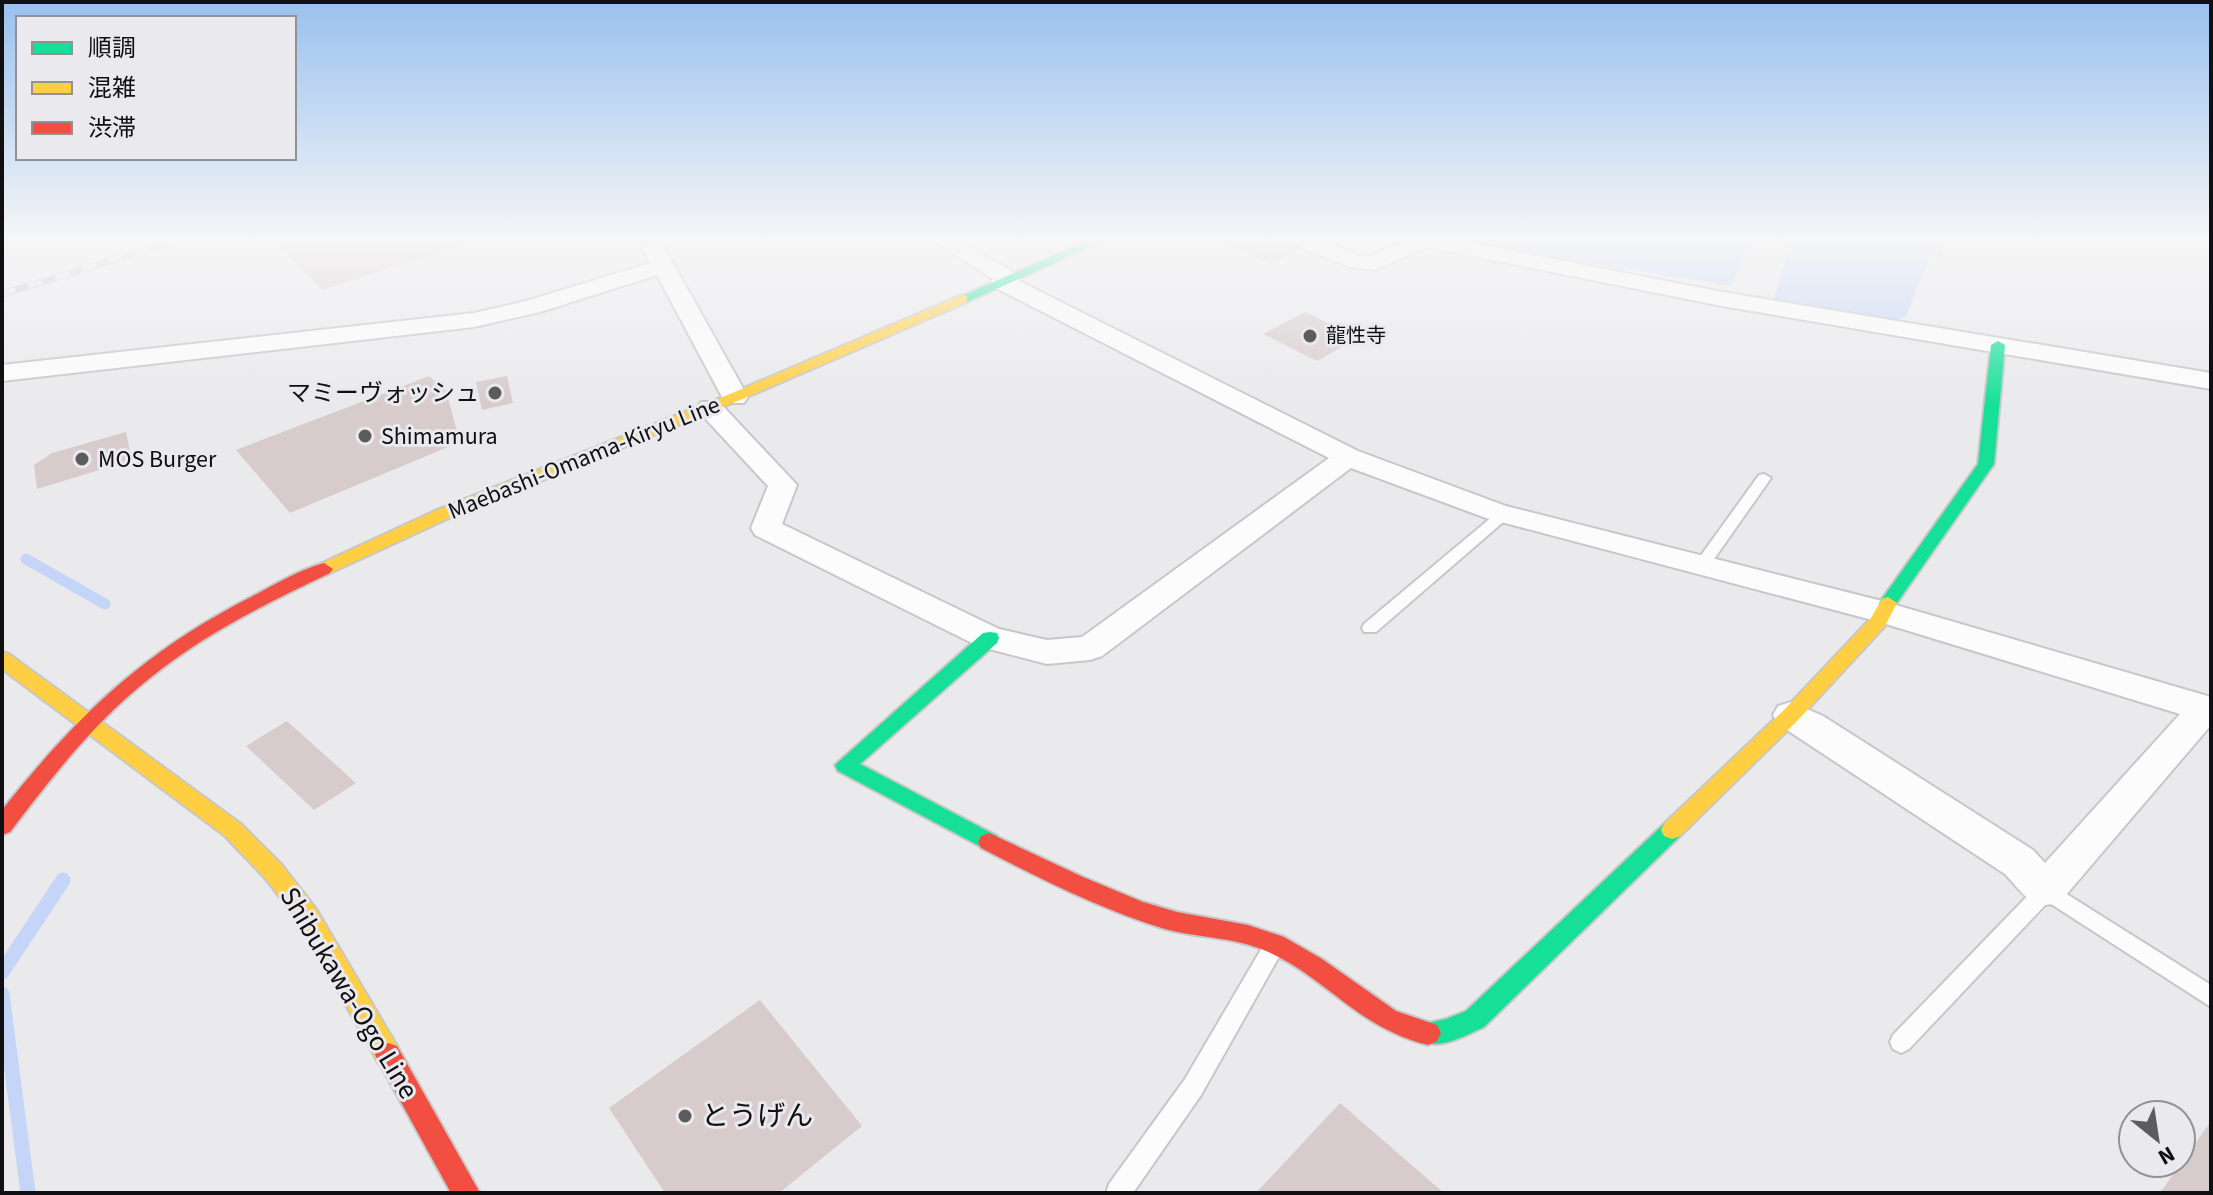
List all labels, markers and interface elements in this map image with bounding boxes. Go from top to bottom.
legend [16,16,296,160]
text: 順調 [88,31,136,66]
text: 混雑 [88,71,136,106]
text: 渋滞 [88,111,136,146]
place label: 龍性寺 [1326,322,1386,350]
marker: 龍性寺 [1301,327,1319,345]
place label: マミーヴォッシュ [287,376,479,411]
marker: マミーヴォッシュ [486,384,504,402]
street label: Maebashi-Omama-Kiryu Line [443,387,725,529]
place label: Shimamura [381,419,498,454]
marker: Shimamura [356,427,374,445]
place label: MOS Burger [98,442,217,477]
marker: MOS Burger [73,450,91,468]
street label: Shibukawa-Ogo Line [270,879,428,1107]
place label: とうげん [701,1096,813,1136]
north arrow [2117,1099,2197,1179]
marker: とうげん [676,1107,694,1125]
text: N [2152,1138,2181,1173]

